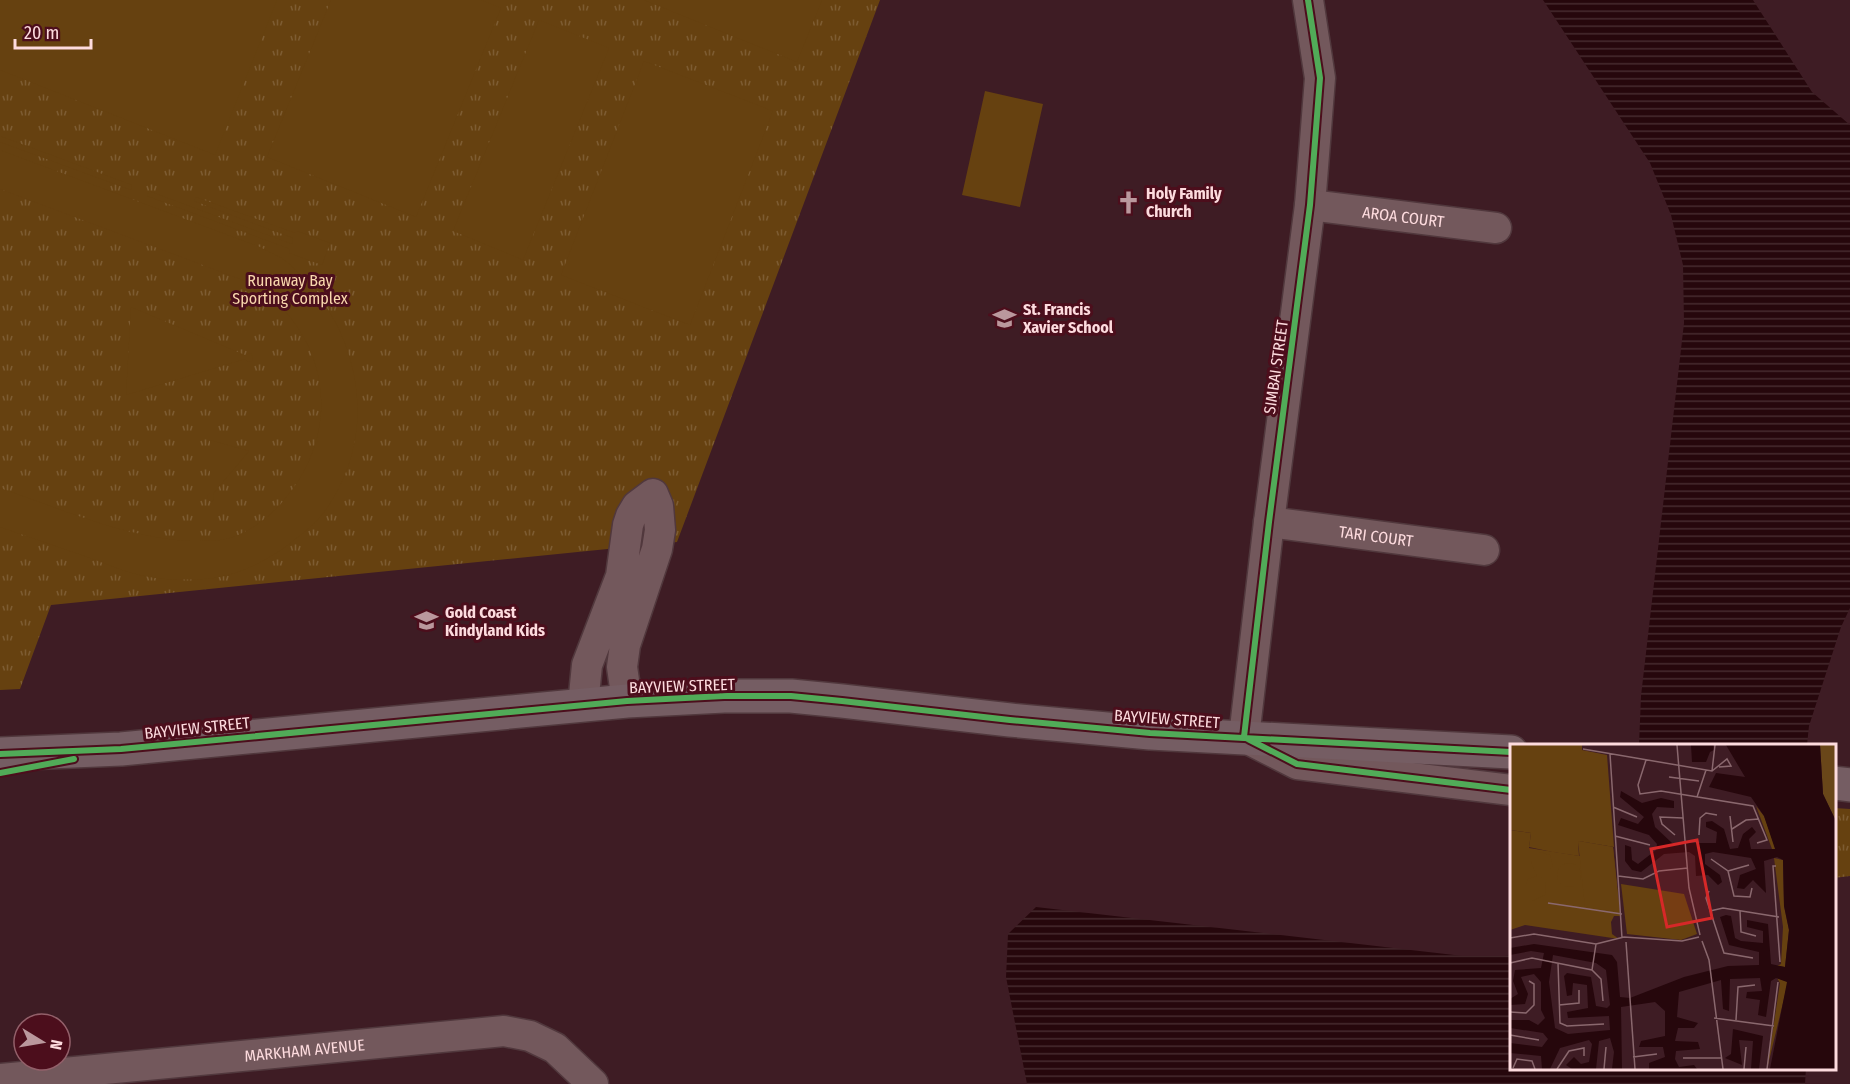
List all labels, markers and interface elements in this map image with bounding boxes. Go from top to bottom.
scale bar [15,12,92,50]
text: 20 m [24,22,59,44]
place label: Holy Family Church [1146,184,1222,221]
church icon: Holy Family Church [1115,189,1141,215]
street label: AROA COURT [1361,202,1446,231]
park label: Runaway Bay Sporting Complex [232,271,348,308]
place label: St. Francis Xavier School [1022,300,1114,337]
school or university icon: St. Francis Xavier School [992,305,1018,331]
street label: SIMBAI STREET [1260,318,1292,415]
street label: TARI COURT [1338,522,1415,550]
place label: Gold Coast Kindyland Kids [445,603,545,640]
school or university icon: Gold Coast Kindyland Kids [414,608,440,634]
street label: BAYVIEW STREET [629,675,736,697]
street label: BAYVIEW STREET [1113,706,1221,732]
street label: BAYVIEW STREET [143,713,251,743]
inset map [1510,744,1835,1069]
north arrow [12,1012,72,1072]
street label: MARKHAM AVENUE [244,1035,366,1065]
text: N [46,1038,66,1051]

